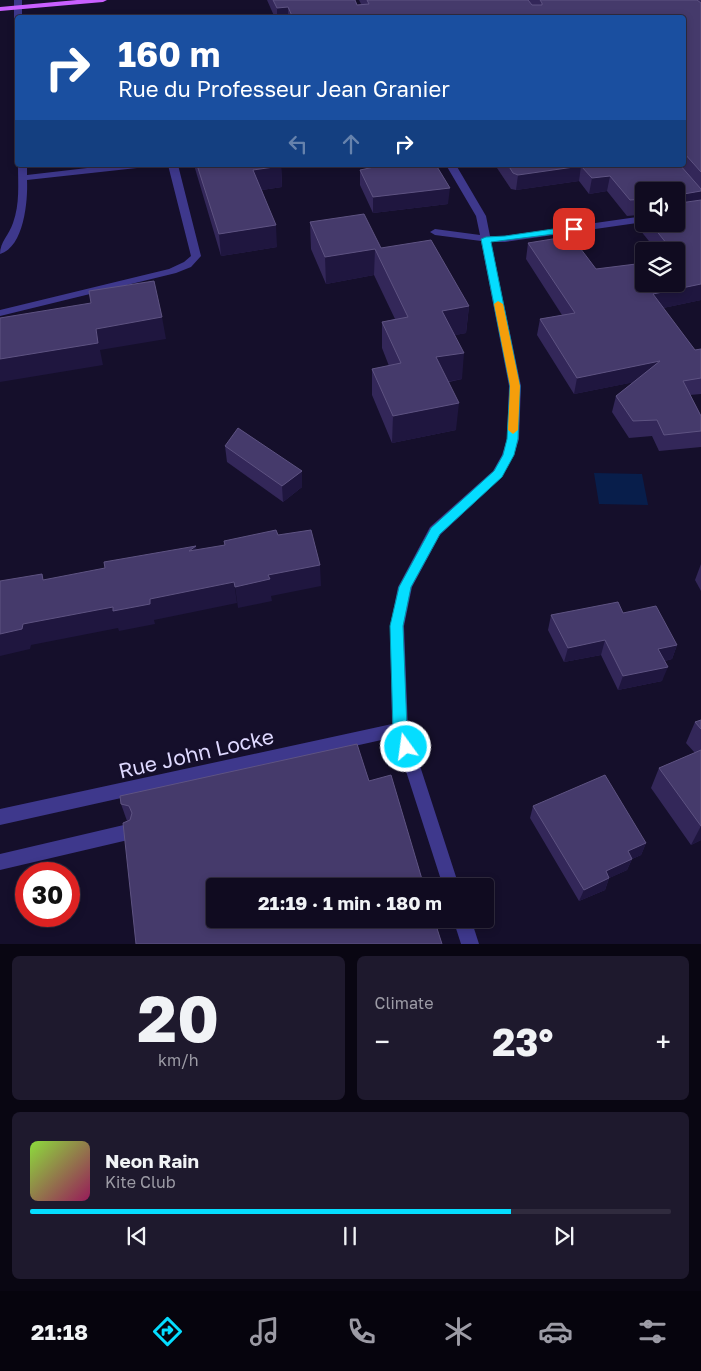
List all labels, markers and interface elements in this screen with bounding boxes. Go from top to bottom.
text: 160 m [118,33,220,75]
icon: right [35,35,100,100]
text: Rue du Professeur Jean Granier [118,75,450,102]
icon: left [284,130,312,158]
icon: ahead [337,130,365,158]
icon: right [390,130,418,158]
map controls [635,182,685,292]
button: sound [635,182,685,232]
pin [553,208,595,250]
icon: arrive [560,215,588,243]
button: layers [635,242,685,292]
position arrow [379,720,431,772]
street label: Rue John Locke [116,722,276,784]
speed limit sign: 30 [15,862,80,927]
text: 21:19 · 1 min · 180 m [258,891,442,914]
text: 20 [137,978,219,1056]
text: Climate [375,993,434,1013]
text: 23° [492,1019,553,1064]
text: − [375,1025,390,1058]
text: + [656,1025,671,1058]
text: km/h [158,1050,199,1070]
text: Neon Rain [105,1149,199,1172]
text: Kite Club [105,1172,176,1192]
icon: previous [123,1222,151,1250]
icon: pause [336,1222,364,1250]
icon: next [550,1222,578,1250]
icon: directions [150,1314,185,1349]
icon: music [247,1314,282,1349]
icon: phone [344,1314,379,1349]
icon: climate [441,1314,476,1349]
icon: car [538,1314,573,1349]
icon: filters [635,1314,670,1349]
text: 21:18 [31,1318,88,1345]

